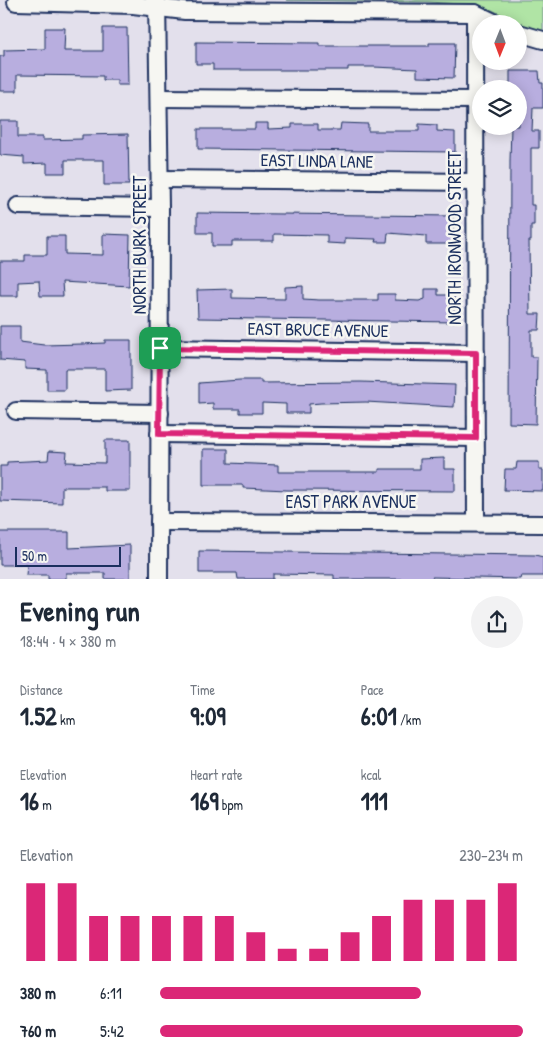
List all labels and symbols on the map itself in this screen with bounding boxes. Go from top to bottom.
north arrow [472,15,528,70]
street label: EAST LINDA LANE [261,147,374,174]
street label: NORTH IRONWOOD STREET [442,151,467,325]
street label: NORTH BURK STREET [127,175,152,314]
street label: EAST BRUCE AVENUE [247,316,389,343]
pin [139,327,181,369]
street label: EAST PARK AVENUE [285,489,417,514]
scale bar [15,544,121,567]

